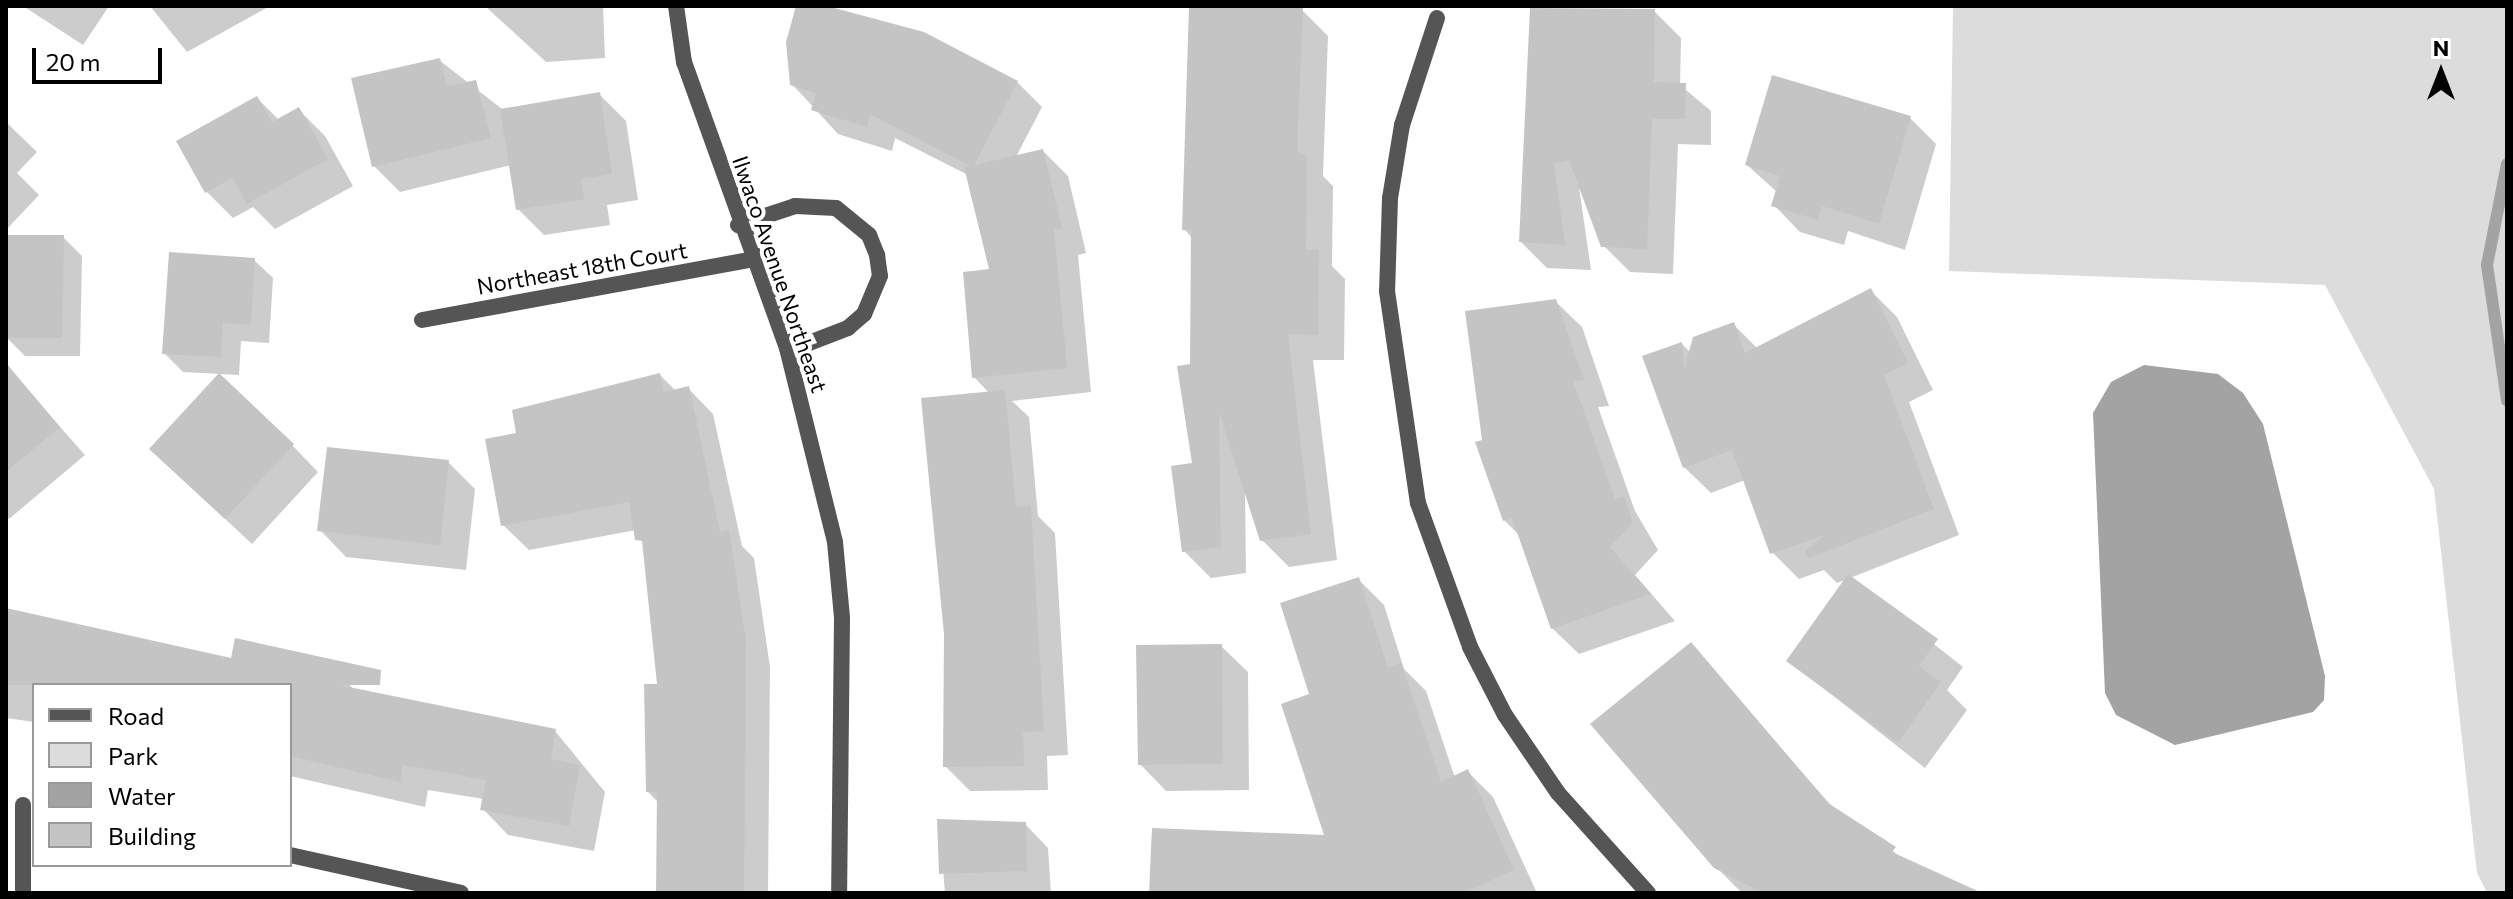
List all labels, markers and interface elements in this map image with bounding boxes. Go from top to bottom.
scale bar [36,32,166,82]
north arrow [2401,32,2481,112]
text: N [2433,34,2449,61]
text: 20 m [46,47,100,76]
street label: Ilwaco Avenue Northeast [727,152,833,396]
street label: Northeast 18th Court [475,236,689,300]
legend [32,683,292,867]
text: Road [108,701,164,730]
text: Park [108,741,158,770]
text: Water [108,781,176,810]
text: Building [108,821,196,850]

